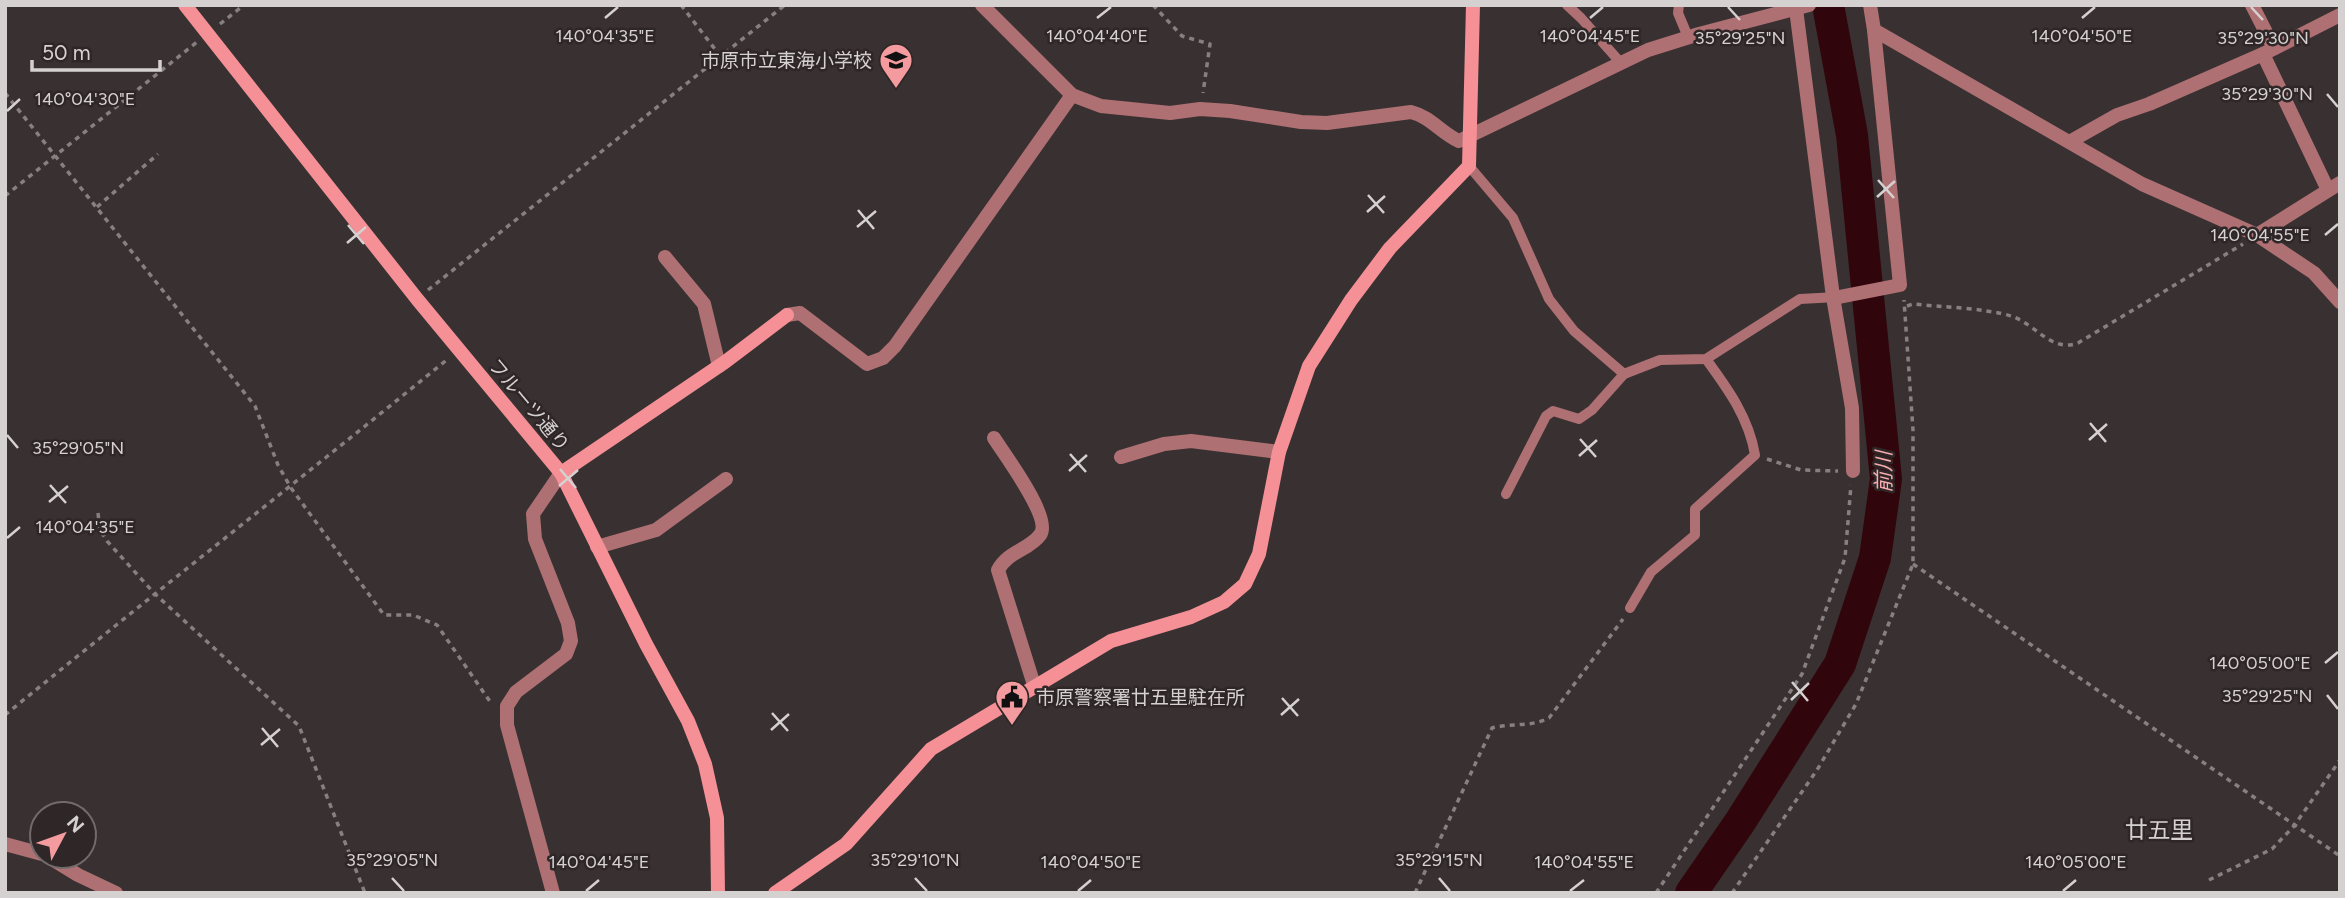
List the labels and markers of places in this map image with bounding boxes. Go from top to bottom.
school or university icon: 市原市立東海小学校 [877,41,915,90]
place label: 市原市立東海小学校 [701,49,872,72]
public building icon: 市原警察署廿五里駐在所 [993,678,1031,727]
place label: 市原警察署廿五里駐在所 [1036,686,1245,709]

